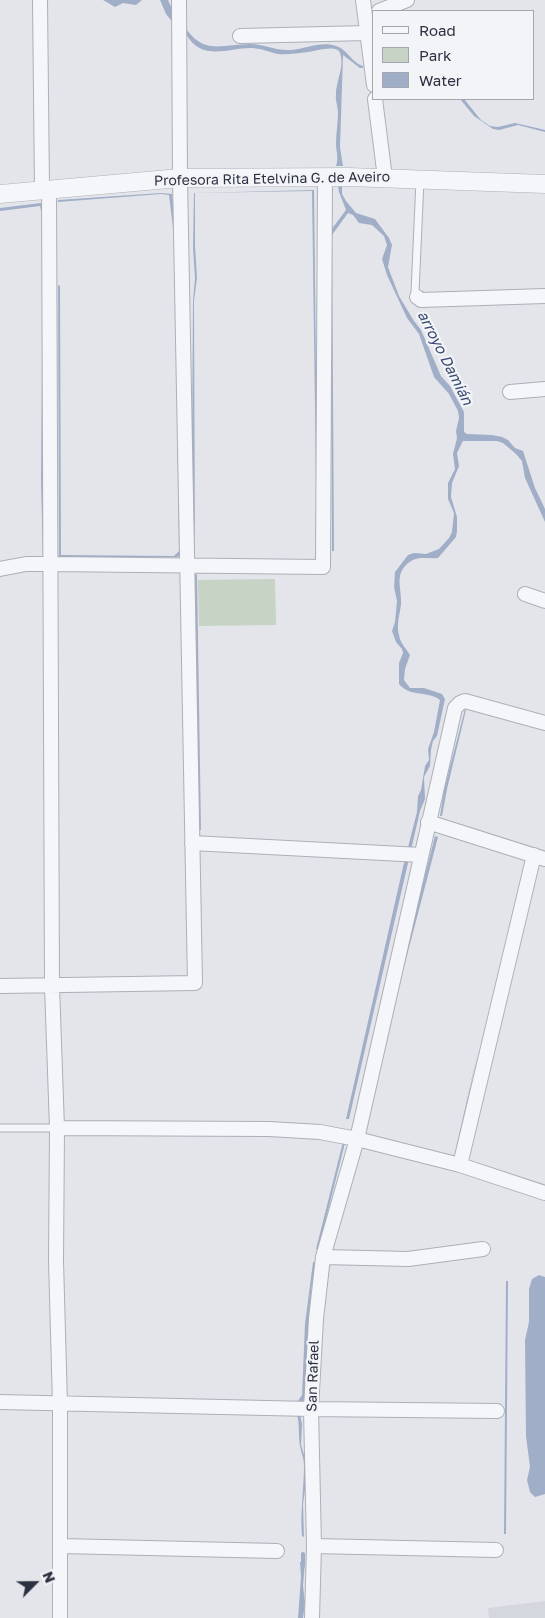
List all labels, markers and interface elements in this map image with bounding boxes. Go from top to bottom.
legend [372,10,535,100]
text: Road [419,21,456,39]
text: Park [419,46,451,64]
text: Water [419,71,462,89]
street label: Profesora Rita Etelvina G. de Aveiro [154,169,390,189]
water label: arroyo Damián [413,308,477,408]
street label: San Rafael [303,1340,323,1412]
north arrow [10,1558,60,1608]
text: N [39,1569,59,1585]

